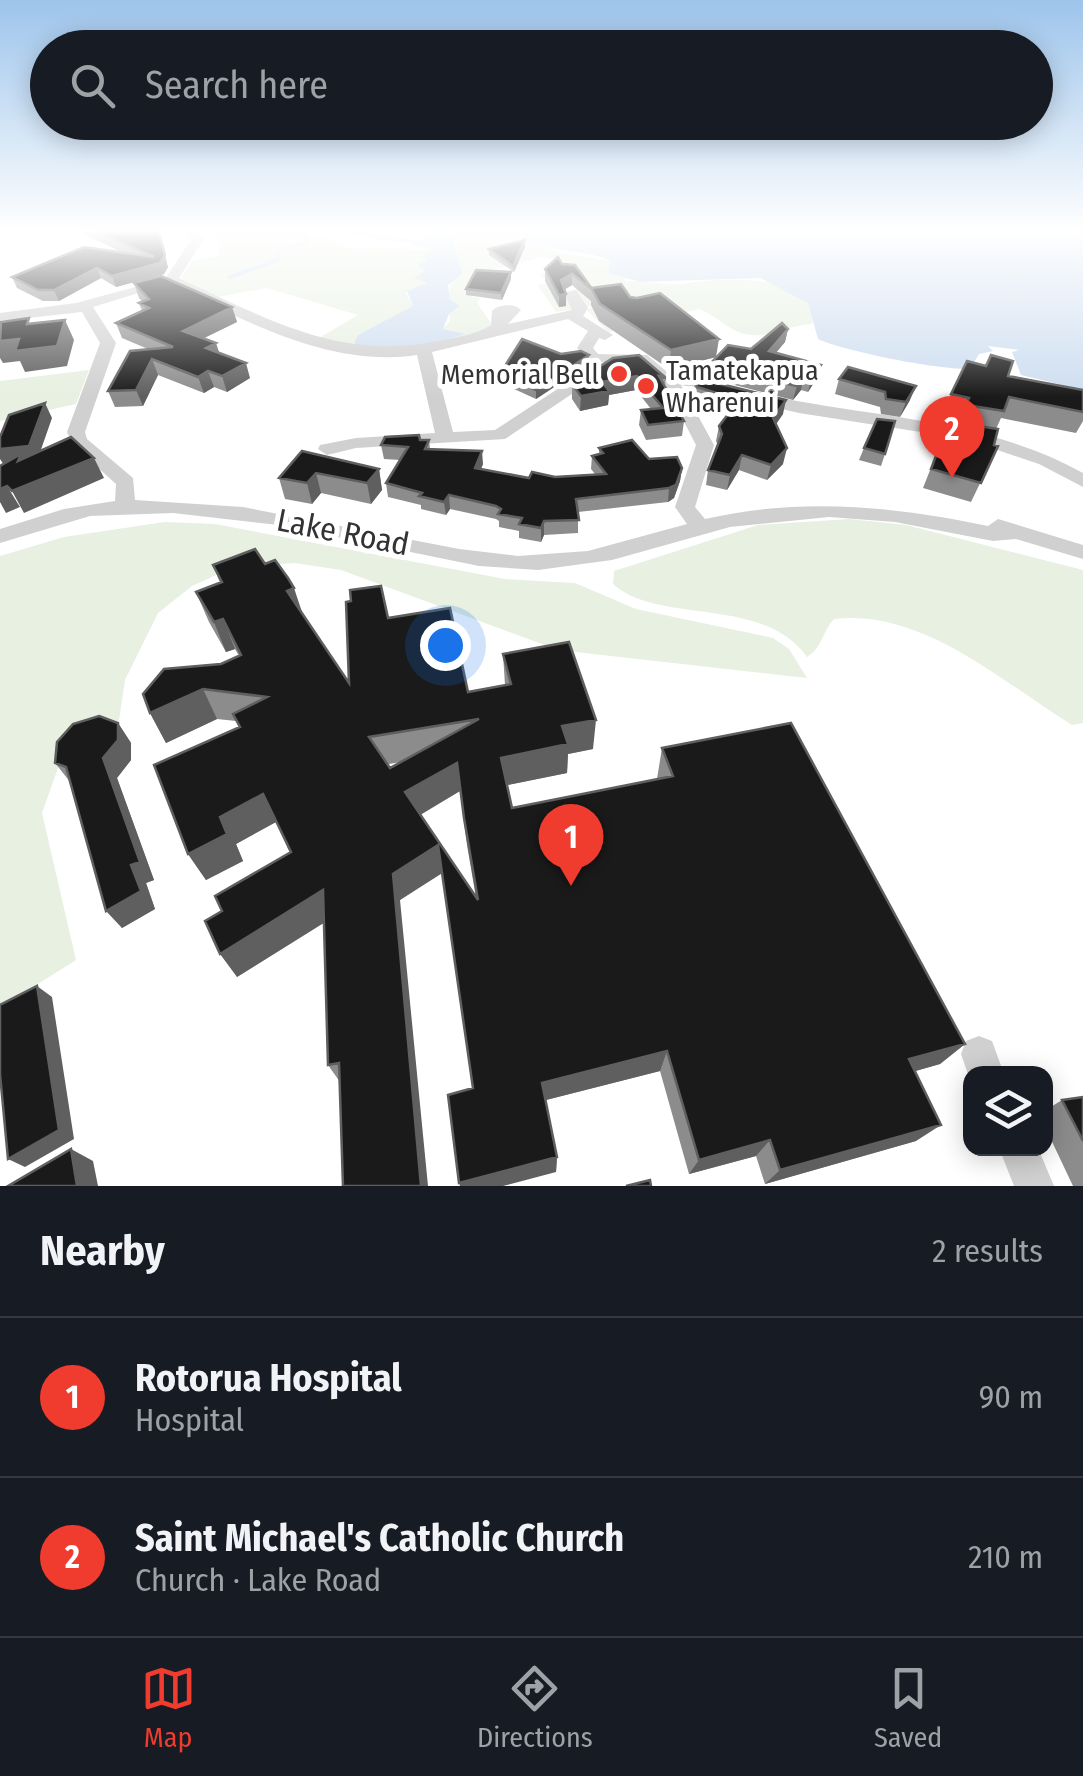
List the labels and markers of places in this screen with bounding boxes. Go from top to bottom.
place label: Tamatekapua Wharenui [666,354,819,419]
place label: Memorial Bell [441,358,599,391]
marker: Memorial Bell [608,363,630,385]
marker: Tamatekapua Wharenui [635,375,657,397]
pin: 2 [920,396,984,478]
pin: 1 [538,804,604,886]

